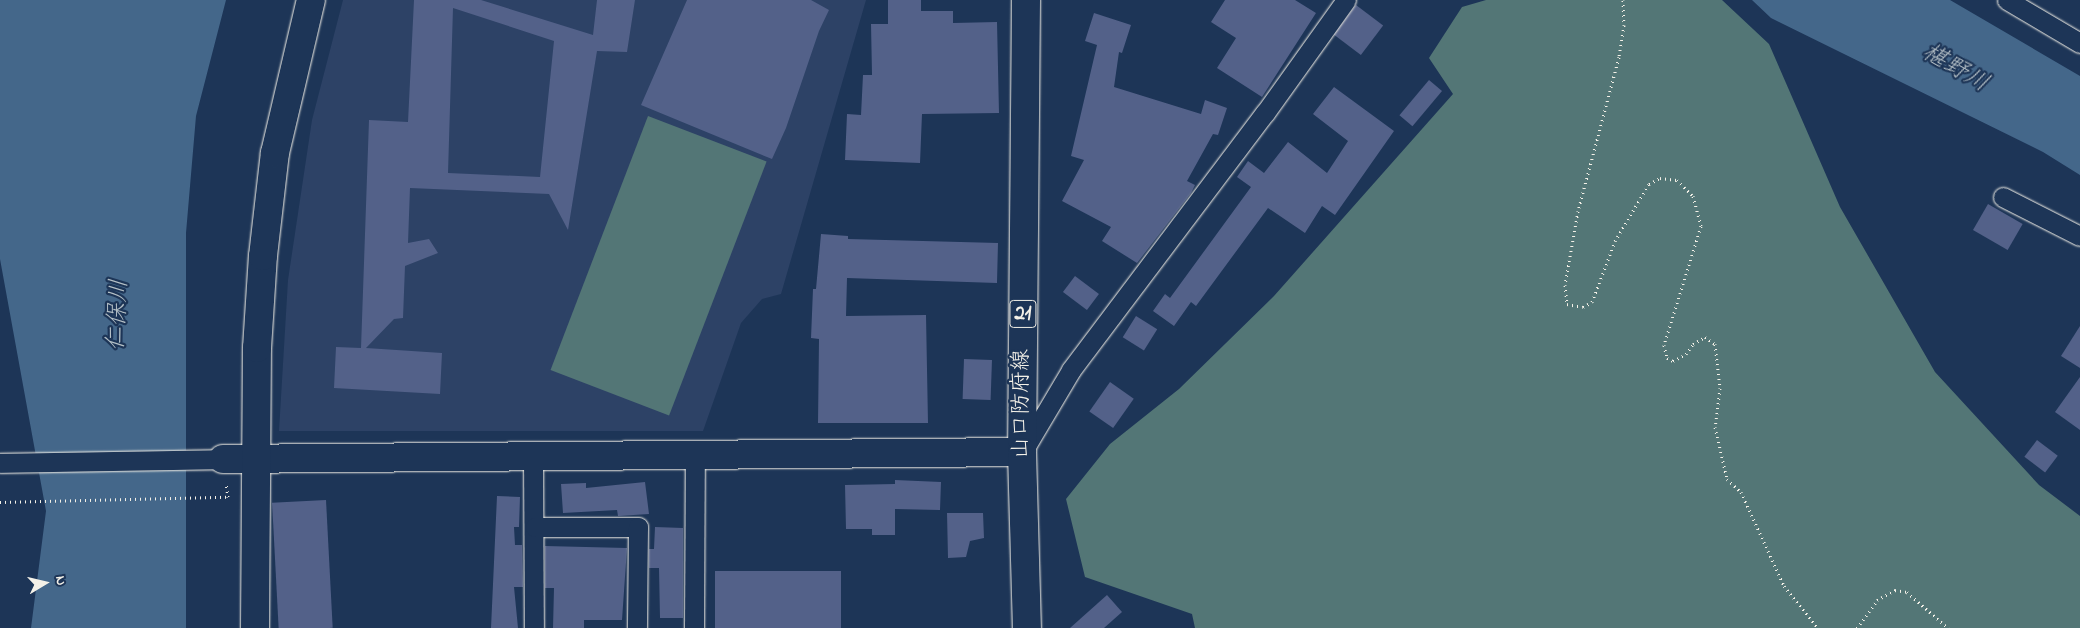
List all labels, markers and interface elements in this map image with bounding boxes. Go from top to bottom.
water label: 椹野川 [1917,39,1993,99]
water label: 仁保川 [103,278,135,352]
road number: 21 [1009,296,1037,332]
street label: 山口防府線 [1010,349,1036,459]
north arrow [20,558,70,608]
text: N [49,574,71,587]

